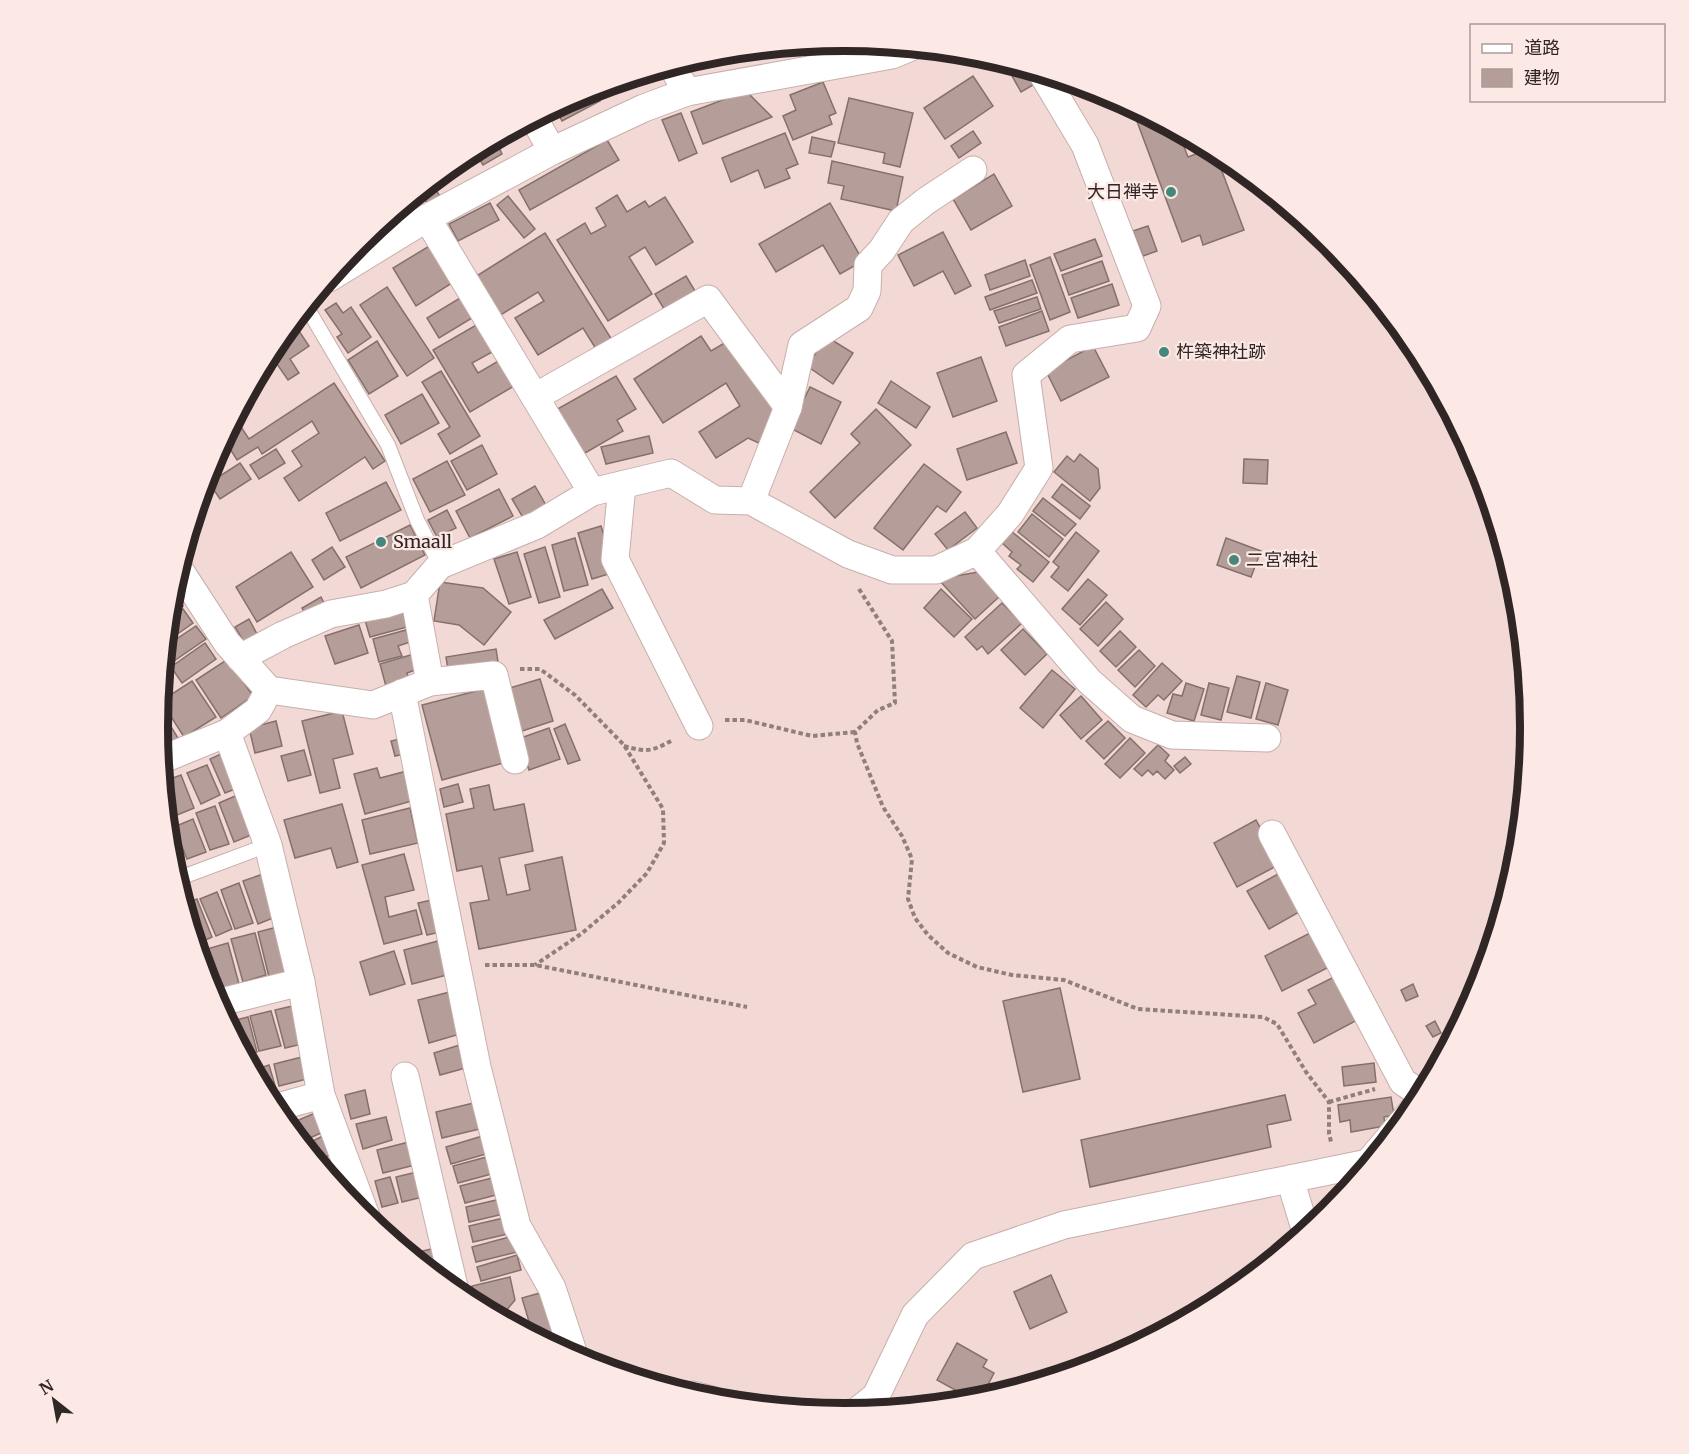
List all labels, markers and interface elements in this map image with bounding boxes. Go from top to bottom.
legend [1470,24,1665,102]
text: 道路 [1524,36,1560,59]
text: 建物 [1524,66,1560,89]
place label: 大日禅寺 [1087,180,1159,203]
marker: 大日禅寺 [1164,185,1178,199]
place label: 杵築神社跡 [1176,340,1266,363]
marker: 杵築神社跡 [1157,345,1171,359]
place label: Smaall [393,530,452,553]
marker: Smaall [374,535,388,549]
place label: 二宮神社 [1246,548,1318,571]
marker: 二宮神社 [1227,553,1241,567]
north arrow [24,1370,84,1430]
text: N [36,1375,57,1399]

